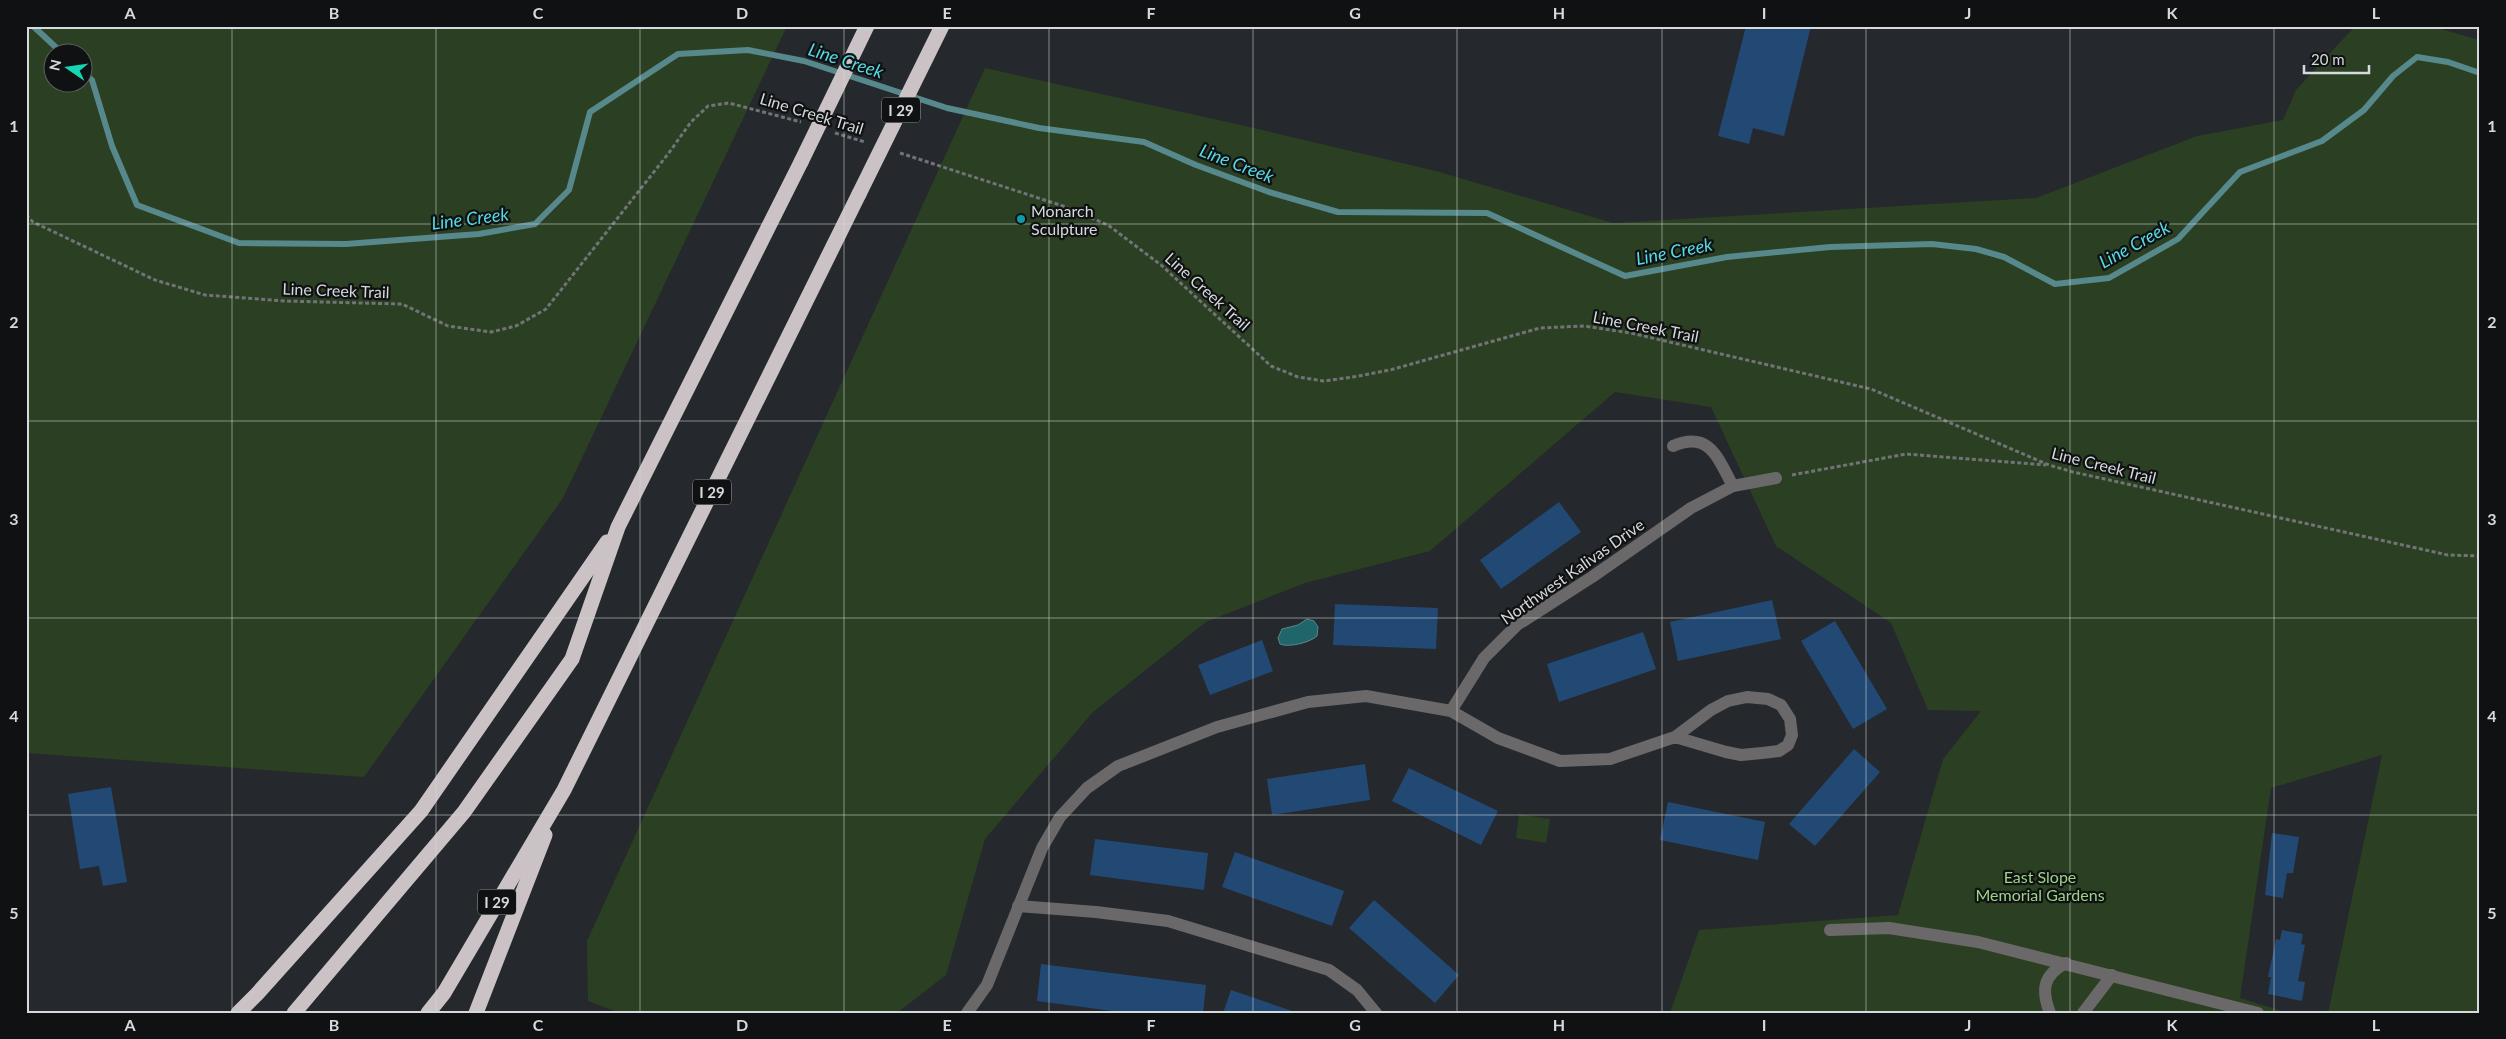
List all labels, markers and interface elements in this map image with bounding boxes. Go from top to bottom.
text: A [123,3,136,22]
text: B [329,3,339,22]
text: C [533,3,544,22]
text: D [736,3,748,22]
text: E [942,3,952,22]
text: F [1146,3,1156,22]
text: G [1349,3,1361,22]
text: H [1553,3,1565,22]
text: I [1762,3,1766,22]
text: J [1965,3,1971,22]
text: K [2167,3,2179,22]
text: L [2372,3,2381,22]
water label: Line Creek [806,38,887,83]
north arrow [42,42,92,92]
scale bar [2304,42,2368,74]
text: 20 m [2311,50,2345,68]
text: N [45,58,64,72]
street label: Line Creek Trail [758,88,866,138]
road number: I 29 [882,98,920,122]
text: 1 [9,116,19,135]
text: 1 [2487,116,2497,135]
water label: Line Creek [1197,139,1278,187]
place label: Monarch Sculpture [1031,201,1097,238]
water label: Line Creek [430,202,510,234]
marker: Monarch Sculpture [1015,213,1027,225]
water label: Line Creek [2095,215,2174,272]
water label: Line Creek [1634,233,1715,269]
street label: Line Creek Trail [1162,248,1254,334]
street label: Line Creek Trail [282,279,390,301]
street label: Line Creek Trail [1592,306,1700,346]
text: 2 [9,312,19,331]
text: 2 [2487,312,2497,331]
street label: Line Creek Trail [2050,443,2158,487]
road number: I 29 [693,480,731,504]
text: 3 [9,509,19,528]
text: 3 [2487,509,2497,528]
street label: Northwest Kalivas Drive [1497,514,1647,628]
text: 4 [9,706,19,725]
text: 4 [2487,706,2497,725]
park label: East Slope Memorial Gardens [1975,867,2105,904]
road number: I 29 [478,890,516,914]
text: 5 [9,903,19,922]
text: 5 [2487,903,2497,922]
text: A [123,1015,136,1034]
text: B [329,1015,339,1034]
text: C [533,1015,544,1034]
text: D [736,1015,748,1034]
text: E [942,1015,952,1034]
text: F [1146,1015,1156,1034]
text: G [1349,1015,1361,1034]
text: H [1553,1015,1565,1034]
text: I [1762,1015,1766,1034]
text: J [1965,1015,1971,1034]
text: K [2167,1015,2179,1034]
text: L [2372,1015,2381,1034]

